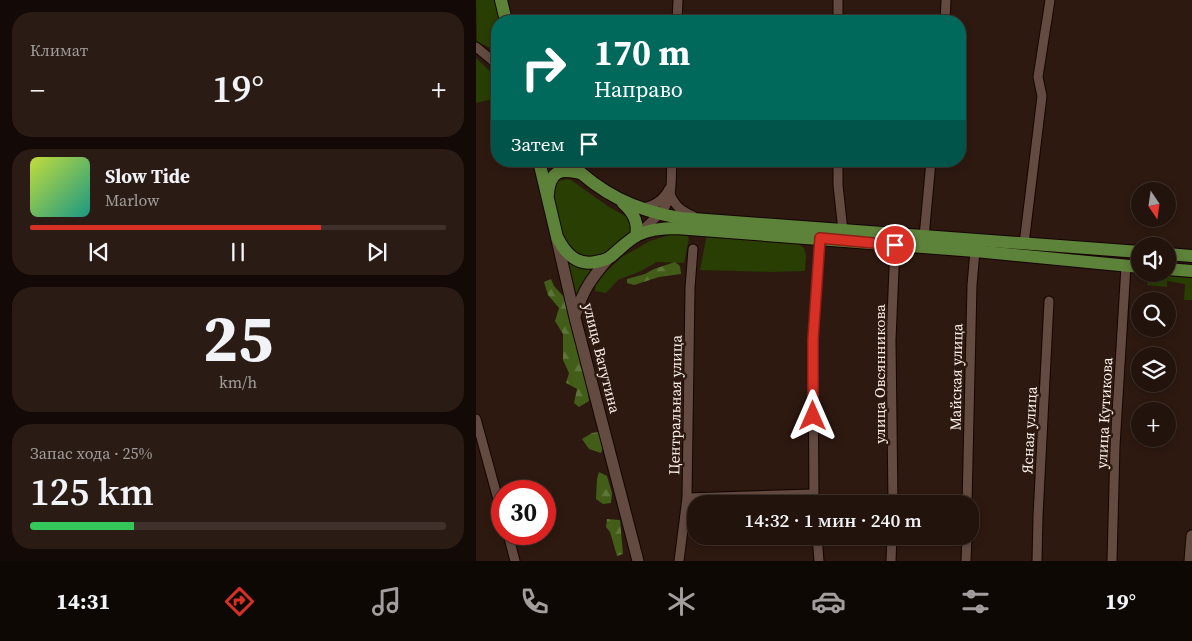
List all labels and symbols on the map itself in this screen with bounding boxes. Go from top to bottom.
north arrow [1131,182,1176,228]
pin [874,224,916,266]
street label: улица Ватутина [578,301,626,416]
street label: улица Овсянникова [869,304,890,444]
street label: Майская улица [945,323,967,431]
street label: Центральная улица [663,335,687,475]
street label: улица Кутикова [1091,356,1117,469]
street label: Ясная улица [1016,385,1042,474]
position arrow [786,389,838,441]
speed limit sign: 30 [491,480,556,545]

